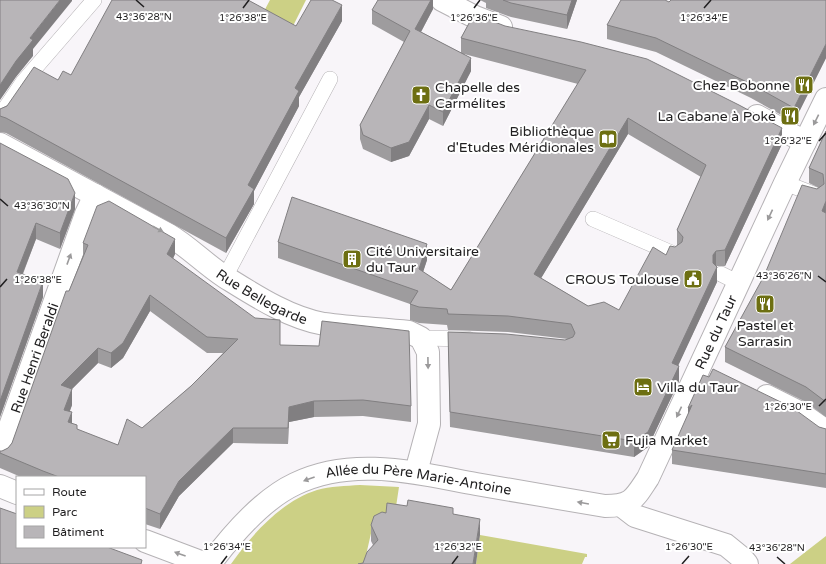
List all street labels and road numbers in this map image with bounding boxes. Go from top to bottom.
street label: Rue Bellegarde [213,266,310,328]
street label: Rue du Taur [692,292,741,372]
street label: Rue Henri Beraldi [7,301,62,416]
street label: Allée du Père Marie-Antoine [324,461,513,499]

